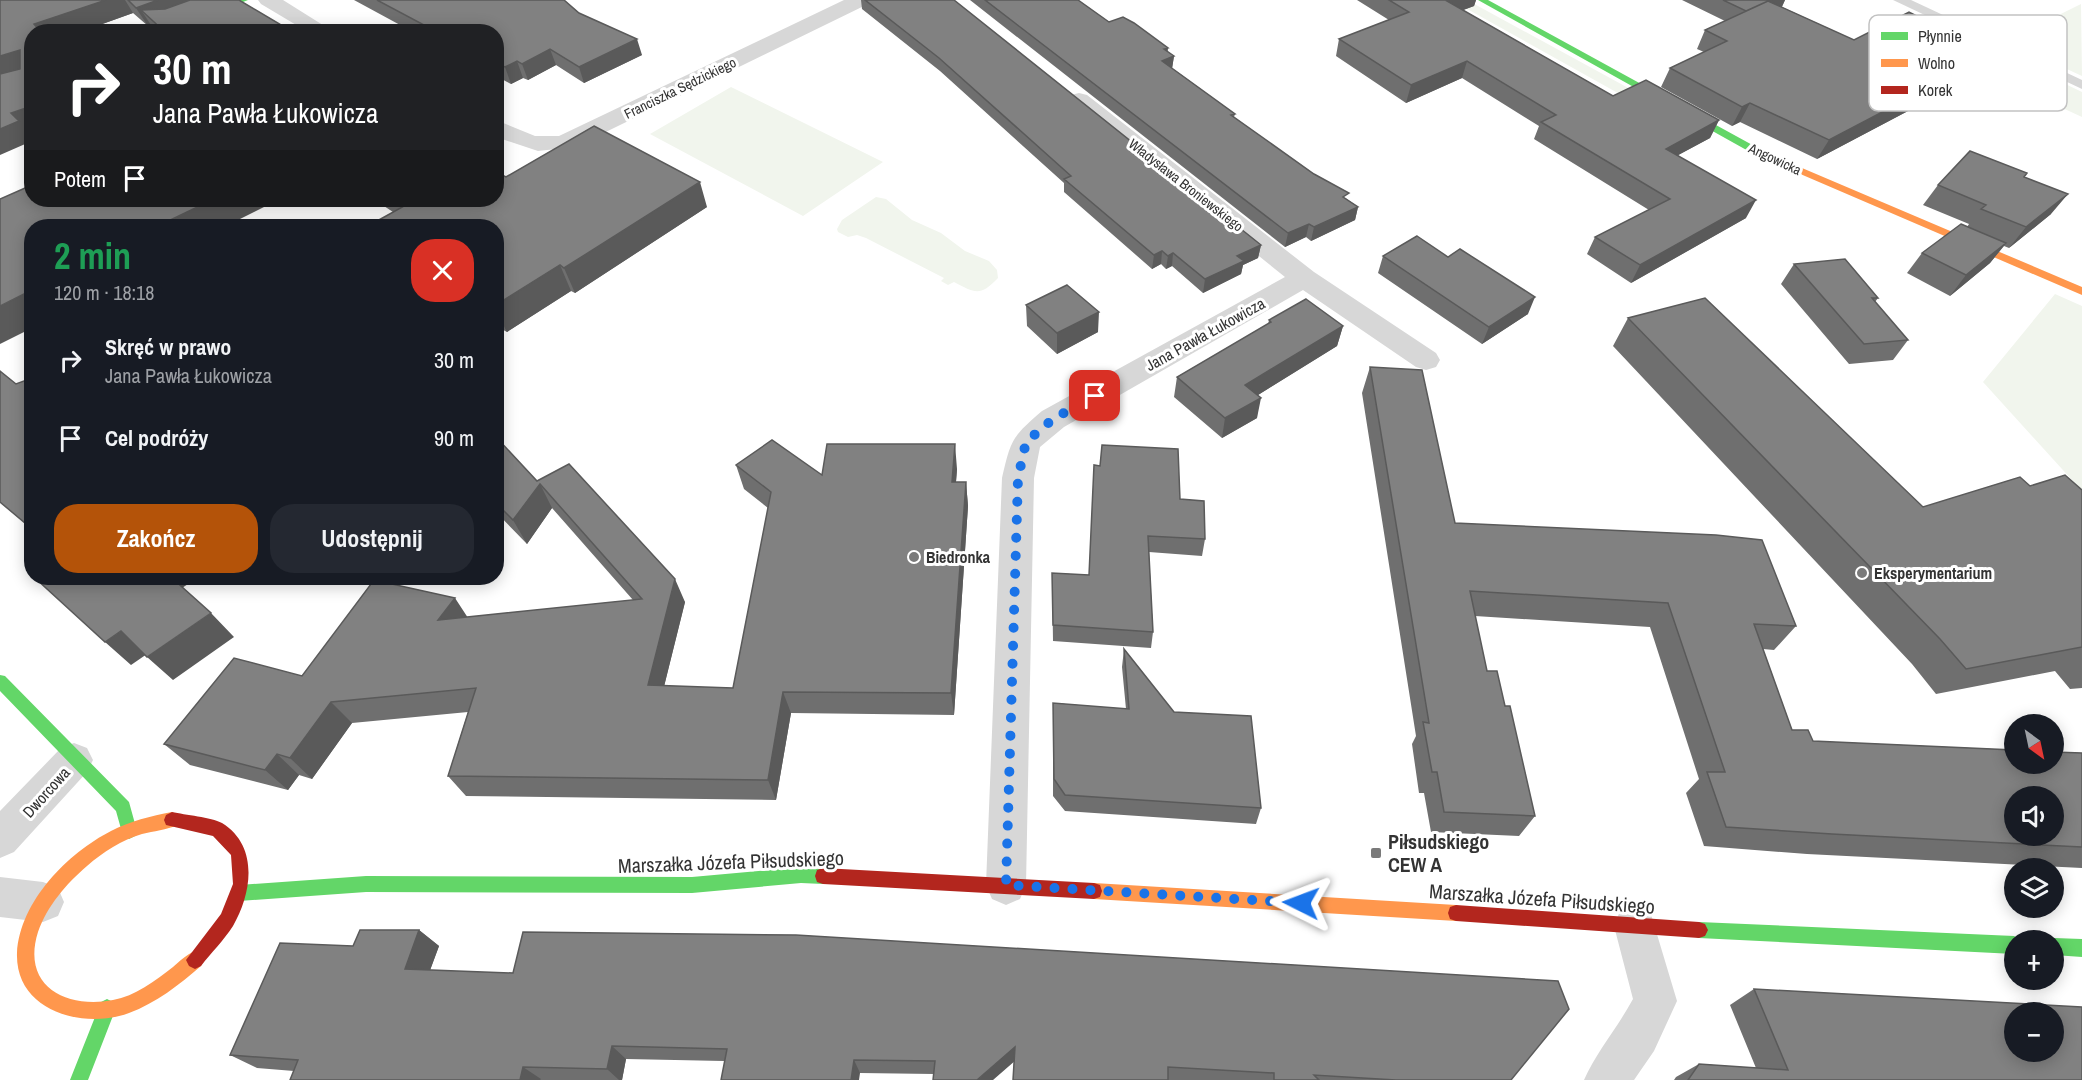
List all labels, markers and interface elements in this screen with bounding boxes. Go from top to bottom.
legend [1869,15,2067,111]
text: Płynnie [1918,25,1962,47]
text: 30 m [153,41,232,97]
icon: right [54,48,132,126]
text: Wolno [1918,52,1955,74]
street label: Franciszka Sędzickiego [621,53,739,123]
text: Korek [1918,79,1953,101]
text: Jana Pawła Łukowicza [153,95,378,131]
street label: Władysława Broniewskiego [1125,135,1247,235]
street label: Angowicka [1745,139,1805,179]
icon: arrive [118,162,151,195]
text: Potem [54,164,106,194]
text: 2 min [54,232,131,280]
button: close [411,239,474,302]
text: 120 m · 18:18 [54,279,154,306]
street label: Jana Pawła Łukowicza [1141,292,1269,376]
text: Skręć w prawo [105,332,231,362]
icon: right [54,344,87,377]
text: 30 m [434,345,474,375]
text: Jana Pawła Łukowicza [105,362,272,389]
pin [1069,370,1120,421]
icon: arrive [1078,379,1111,412]
icon: arrive [54,422,87,455]
text: Cel podróży [105,423,208,453]
text: 90 m [434,423,474,453]
button: Zakończ [54,504,258,573]
button: Udostępnij [270,504,474,573]
place label: Biedronka [926,546,991,568]
marker: Biedronka [907,550,921,564]
place label: Eksperymentarium [1874,562,1992,584]
marker: Eksperymentarium [1855,566,1869,580]
north arrow [2004,714,2064,774]
map controls [2004,714,2064,1062]
street label: Dworcowa [17,761,75,822]
button: sound [2004,786,2064,846]
place label: Piłsudskiego CEW A [1388,828,1489,878]
street label: Marszałka Józefa Piłsudskiego [618,844,844,879]
marker: Piłsudskiego CEW A [1369,846,1383,860]
button: layers [2004,858,2064,918]
position arrow [1269,871,1333,935]
street label: Marszałka Józefa Piłsudskiego [1428,877,1656,920]
button: + [2004,930,2064,990]
button: − [2004,1002,2064,1062]

